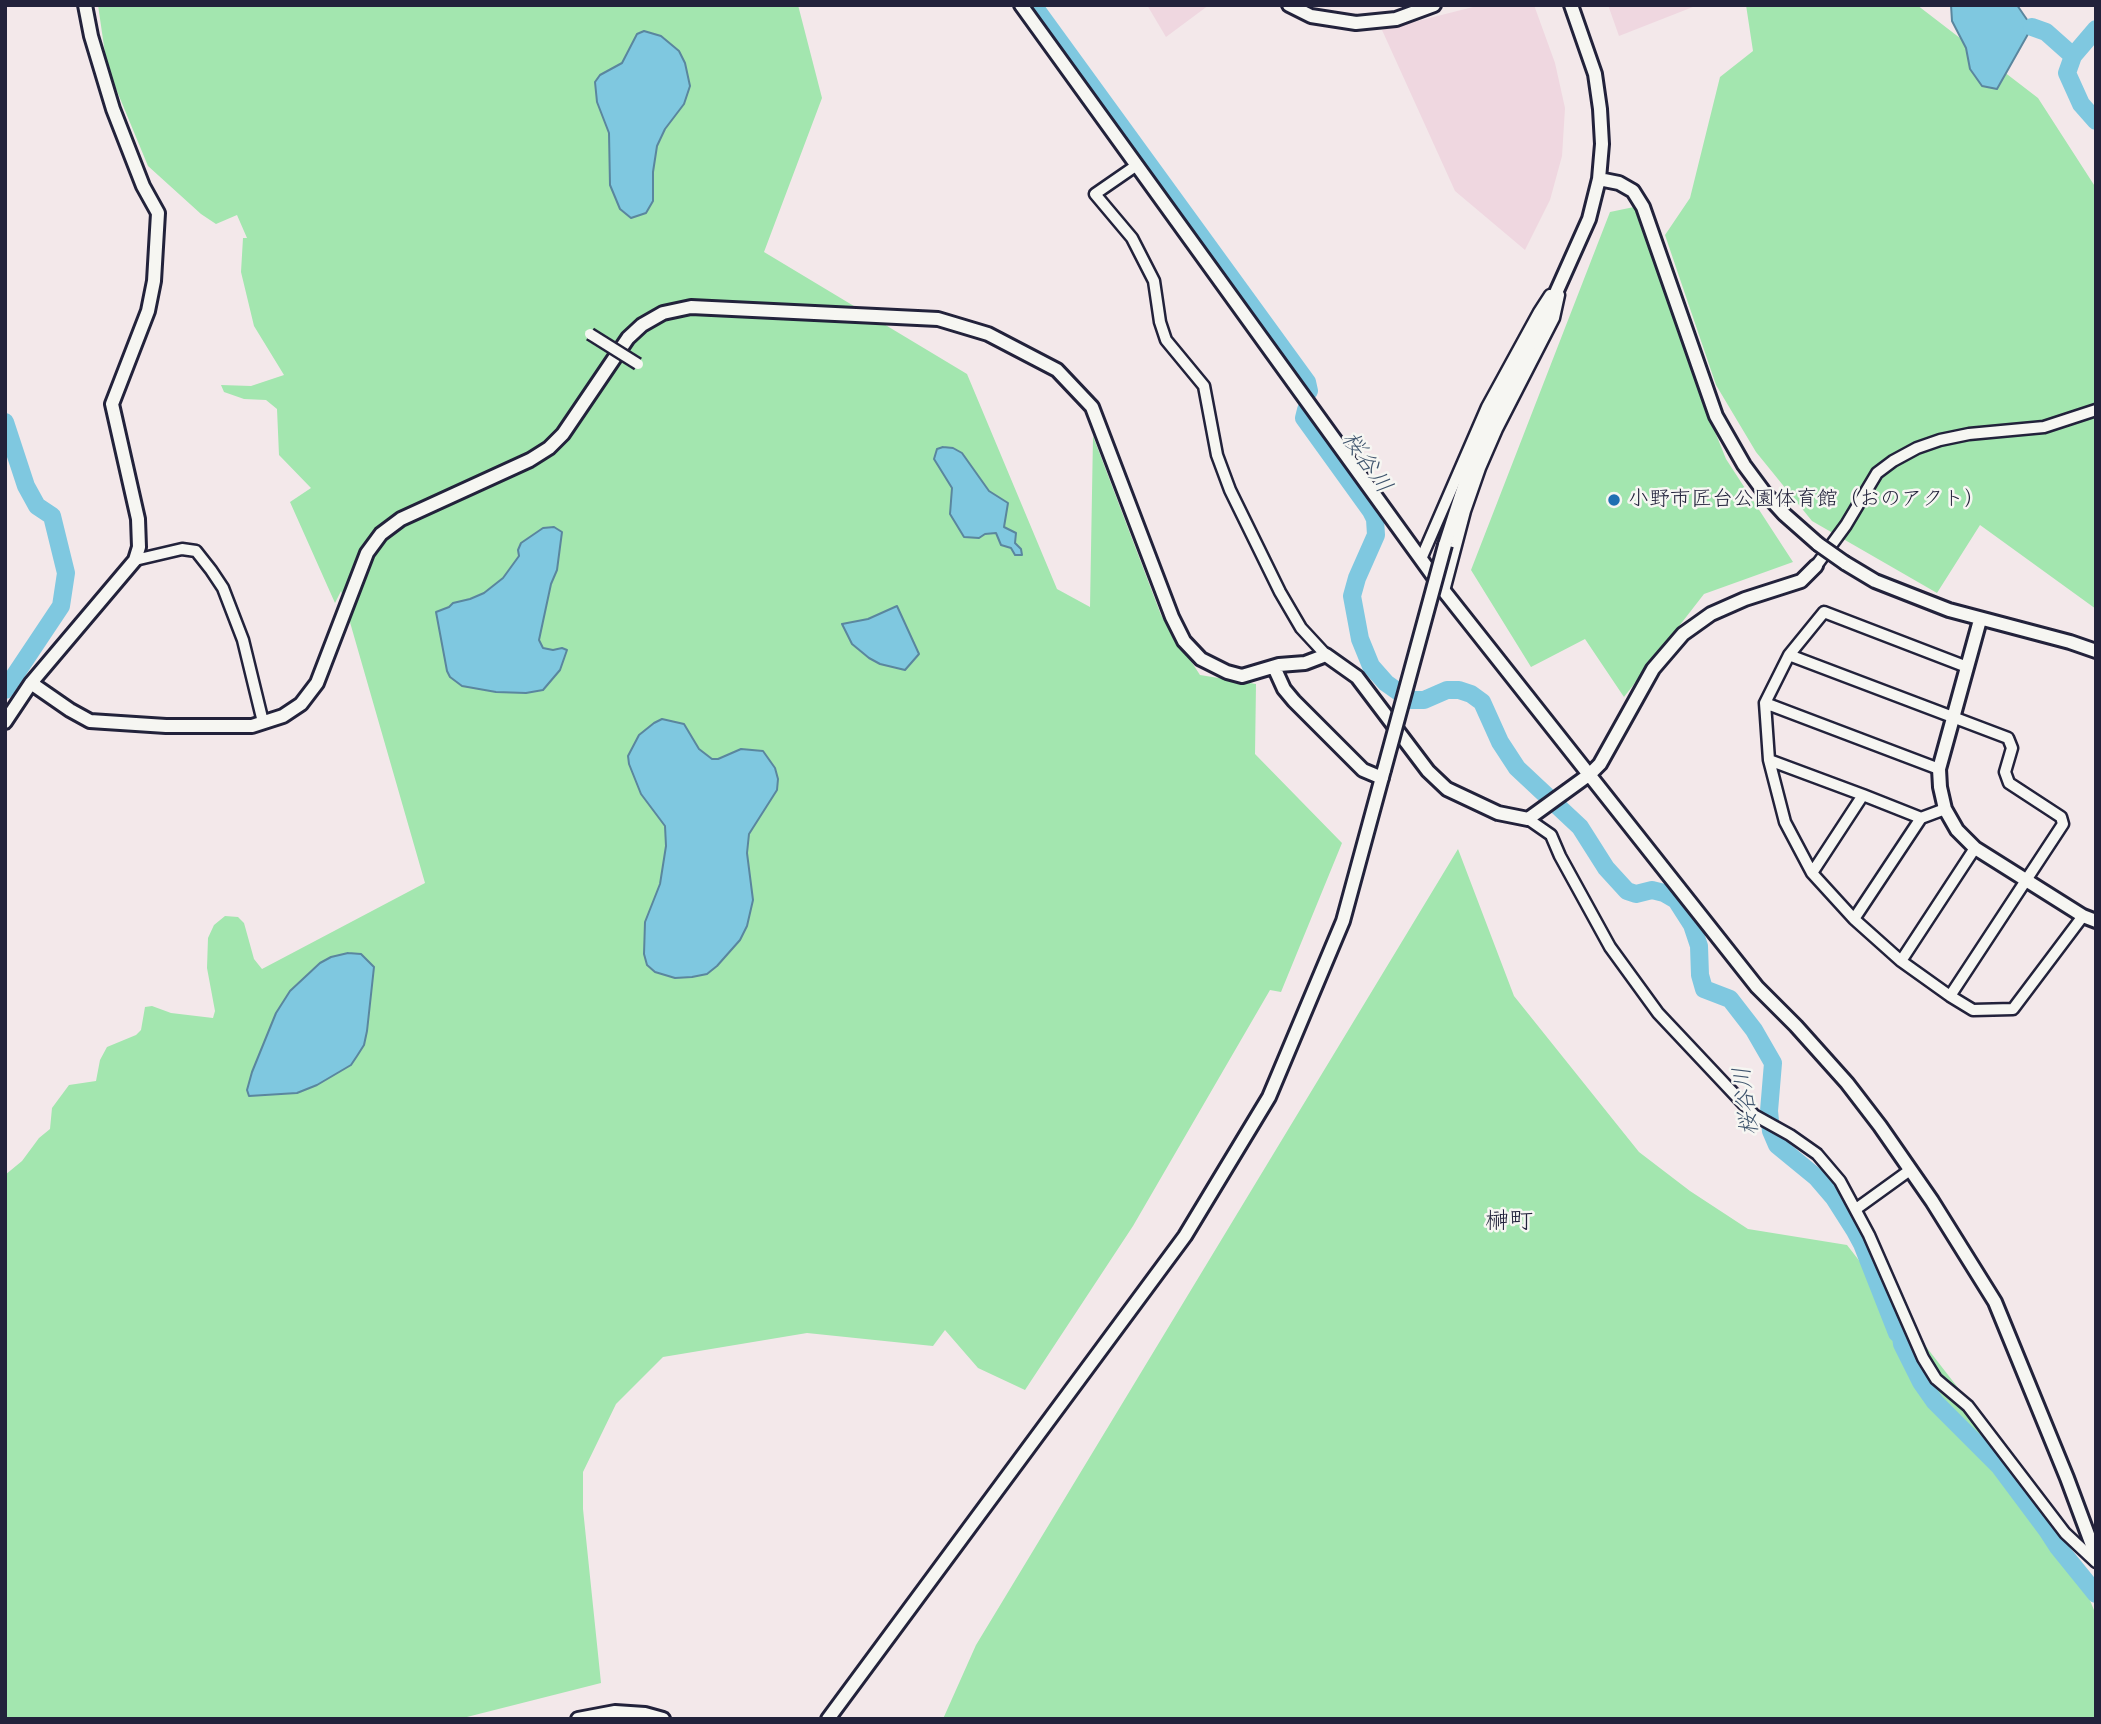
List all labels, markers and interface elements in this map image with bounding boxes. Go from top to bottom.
water label: 桜谷川 [1335,427,1397,499]
place label: 小野市匠台公園体育館（おのアクト） [1628,487,1985,513]
marker: 小野市匠台公園体育館（おのアクト） [1606,492,1622,508]
water label: 桜谷川 [1729,1065,1765,1137]
district label: 榊町 [1485,1208,1533,1236]

